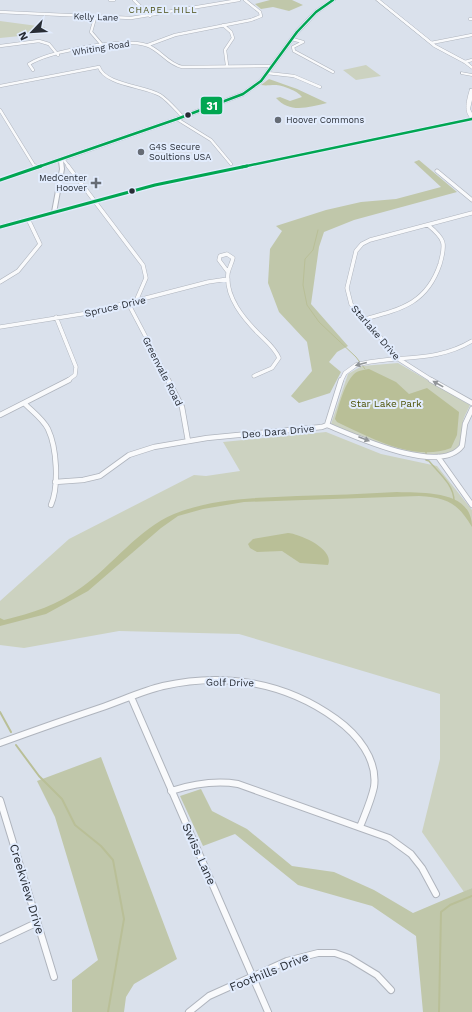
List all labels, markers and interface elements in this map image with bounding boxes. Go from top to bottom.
district label: CHAPEL HILL [128,5,198,15]
street label: Kelly Lane [73,11,119,23]
north arrow [12,12,52,52]
text: N [16,30,31,42]
street label: Whiting Road [71,39,131,57]
line badge: 31 [200,96,223,115]
text: 31 [206,100,218,113]
unlabelled marker [183,110,193,120]
marker: Hoover Commons [273,115,283,125]
place label: Hoover Commons [286,115,364,125]
place label: G4S Secure Soultions USA [149,142,211,162]
marker: G4S Secure Soultions USA [136,147,146,157]
place label: MedCenter Hoover [39,173,87,193]
marker: MedCenter Hoover [90,177,102,189]
unlabelled marker [127,186,137,196]
street label: Spruce Drive [83,294,147,319]
street label: Starlake Drive [349,303,402,362]
street label: Greenvale Road [140,335,185,408]
one-way arrow [355,362,367,368]
one-way arrow [432,381,444,387]
park label: Star Lake Park [350,398,422,409]
street label: Deo Dara Drive [241,423,315,440]
one-way arrow [358,436,370,442]
street label: Golf Drive [206,677,254,688]
street label: Swiss Lane [179,821,219,887]
street label: Creekview Drive [7,842,47,936]
street label: Foothills Drive [227,950,311,994]

